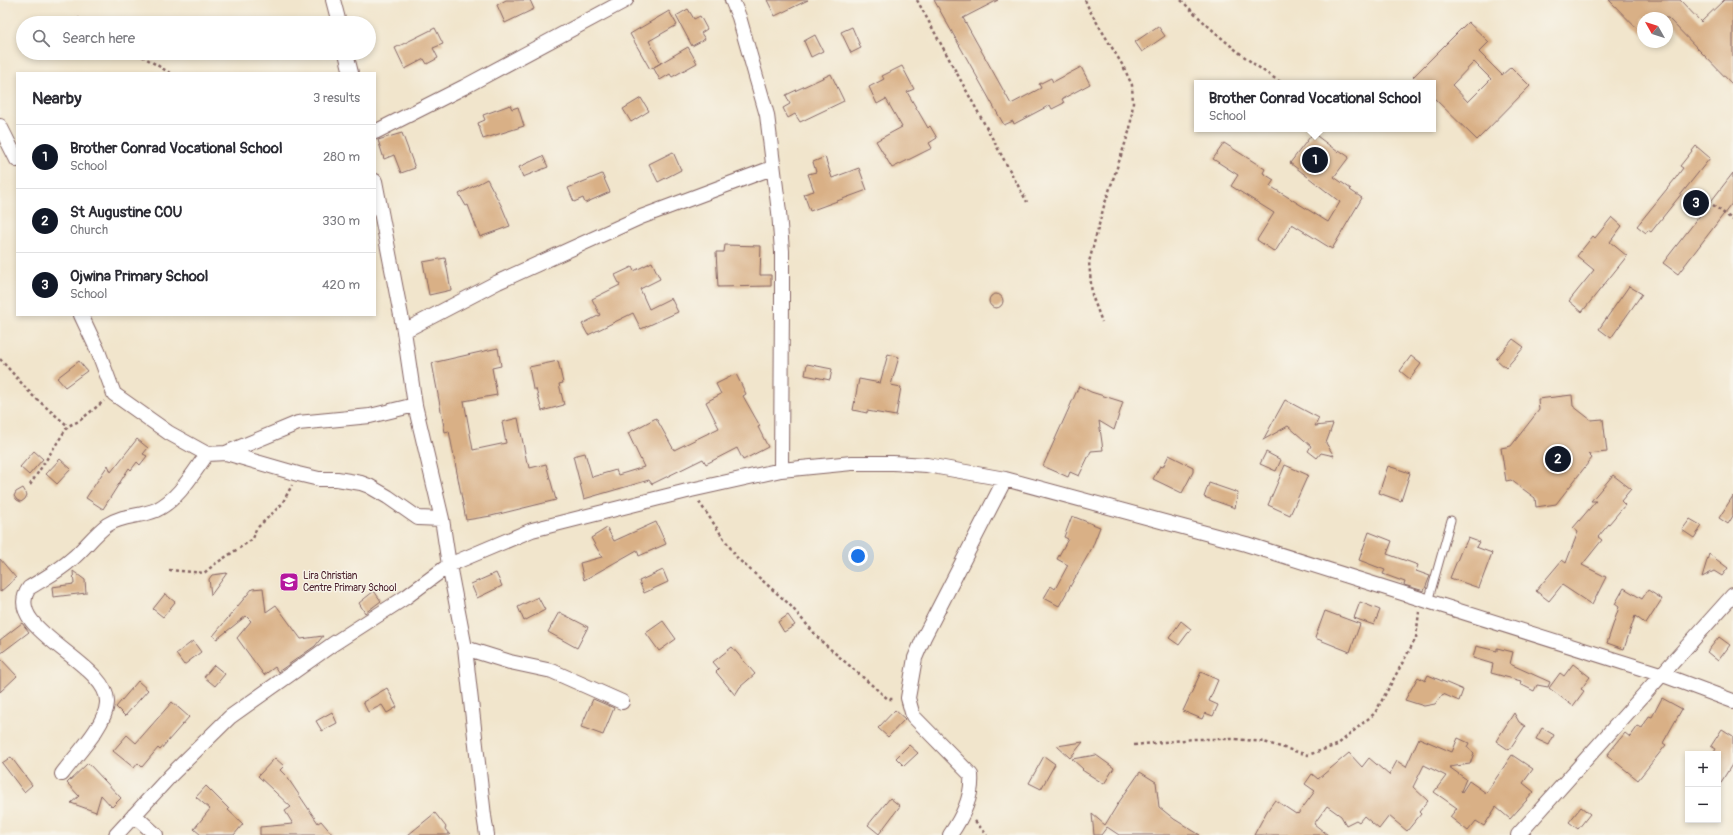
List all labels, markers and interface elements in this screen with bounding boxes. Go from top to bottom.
north arrow [1637,12,1673,48]
search box [16,16,376,60]
icon: search [30,27,52,49]
text: Search here [62,29,135,48]
popup [1194,80,1436,132]
text: Nearby [32,88,81,109]
text: Brother Conrad Vocational School [1209,89,1421,108]
text: 3 results [313,90,360,106]
text: School [1209,108,1246,124]
text: Brother Conrad Vocational School [70,139,282,158]
pin: 1 [1302,145,1328,175]
text: 1 [42,149,48,165]
text: 280 m [323,149,360,165]
text: School [70,158,107,174]
pin: 3 [1683,188,1709,218]
text: St Augustine COU [70,203,182,222]
text: 2 [41,213,49,229]
text: 330 m [322,213,360,229]
text: Church [70,222,108,238]
text: Ojwina Primary School [70,267,208,286]
text: 3 [41,277,49,293]
text: 420 m [322,277,360,293]
text: School [70,286,107,302]
pin: 2 [1545,444,1571,474]
your location [848,546,868,566]
place label: Lira Christian Centre Primary School [303,570,397,594]
school or university icon: Lira Christian Centre Primary School [278,571,300,593]
map controls [1685,751,1721,823]
button: + [1685,751,1721,787]
button: − [1685,787,1721,823]

